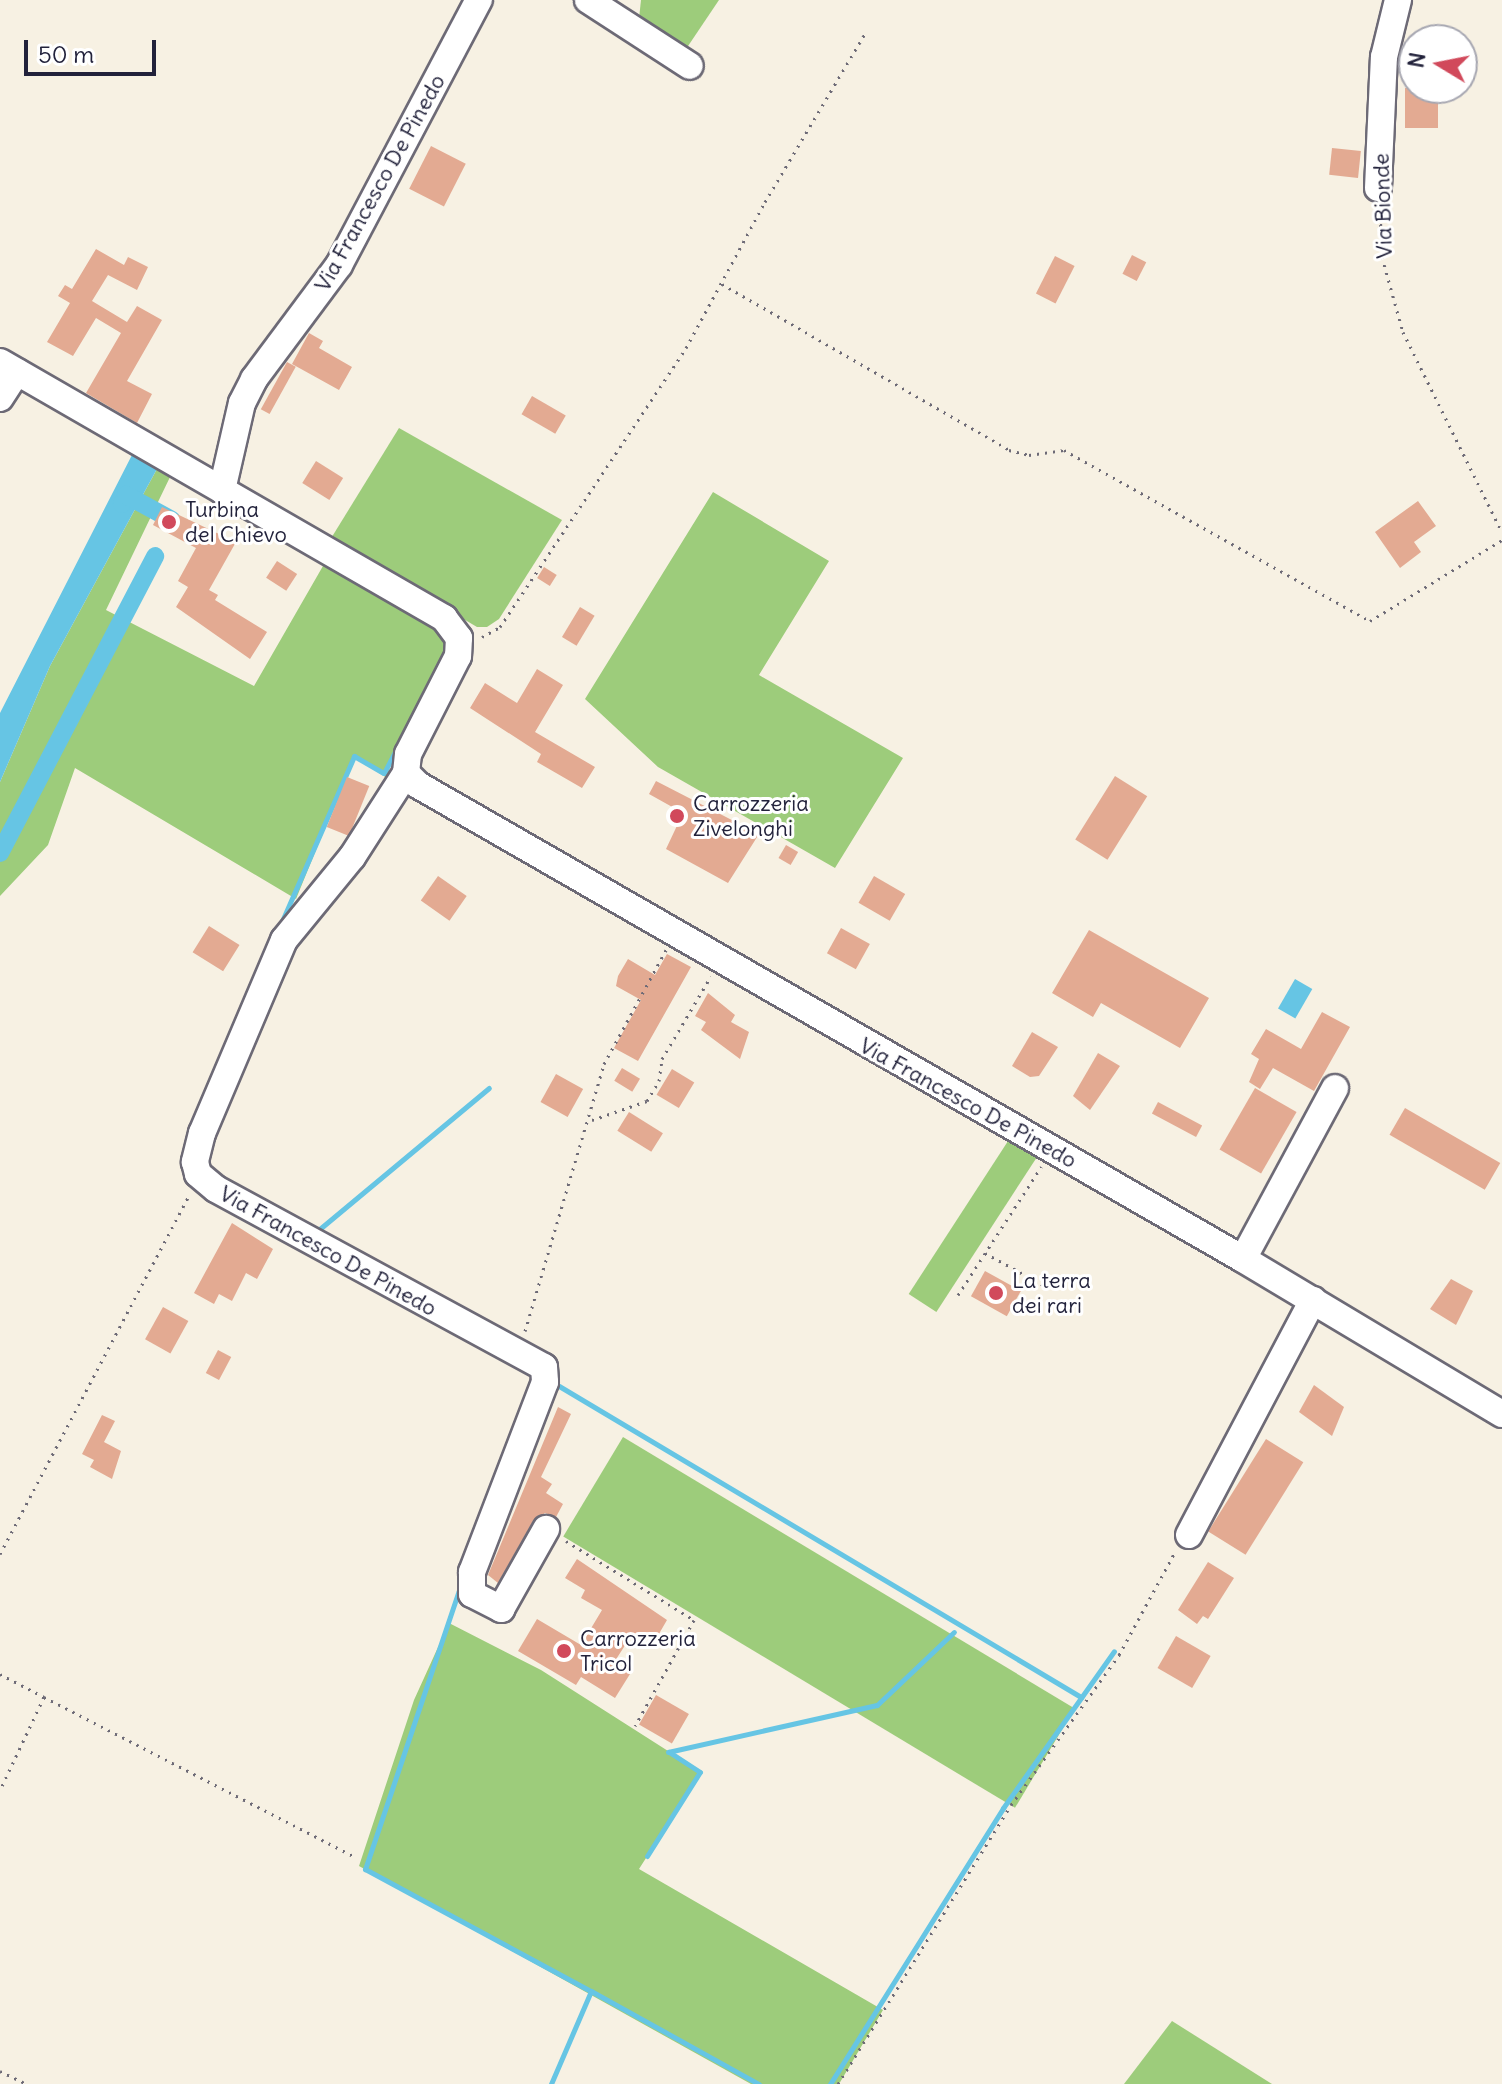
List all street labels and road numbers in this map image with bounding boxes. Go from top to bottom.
street label: Via Francesco De Pinedo [309,70,451,296]
street label: Via Bionde [1368,153,1398,259]
street label: Via Francesco De Pinedo [855,1032,1081,1174]
street label: Via Francesco De Pinedo [215,1180,441,1322]

